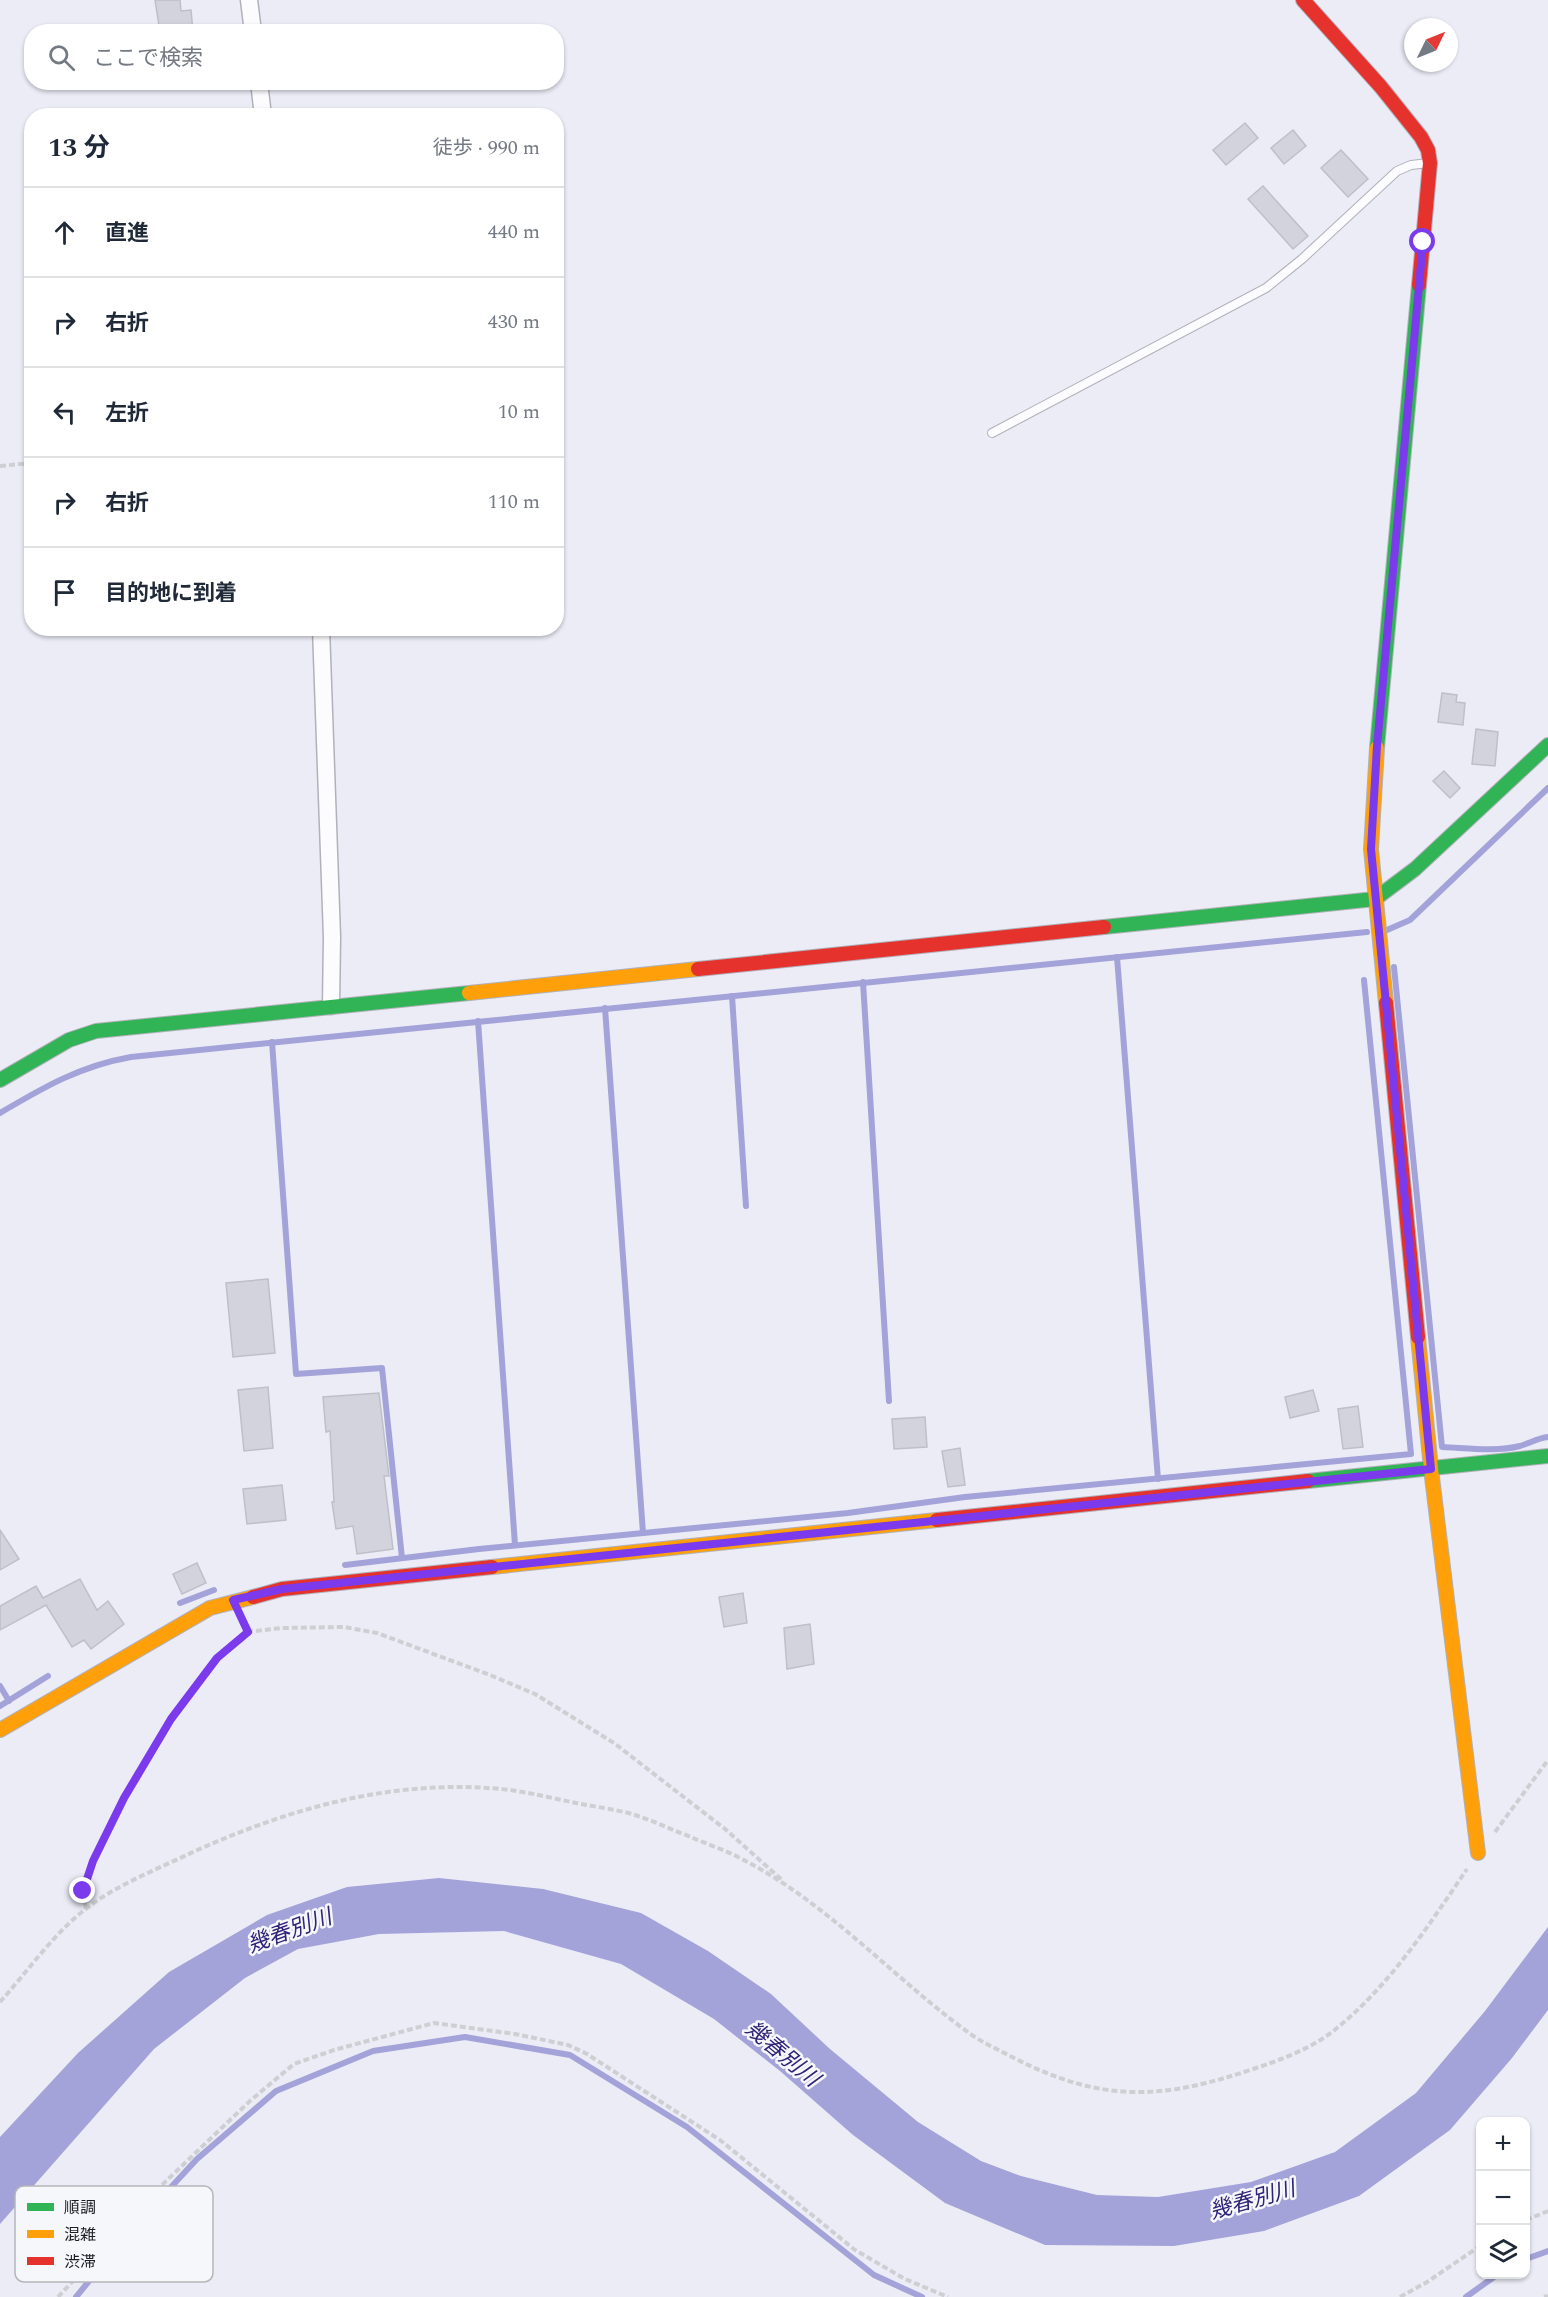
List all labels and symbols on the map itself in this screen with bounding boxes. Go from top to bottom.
north arrow [1404,18,1458,72]
route start [1409,228,1435,254]
route end [69,1877,95,1903]
water label: 幾春別川 [243,1900,338,1962]
water label: 幾春別川 [738,2013,828,2096]
water label: 幾春別川 [1206,2172,1301,2228]
legend [15,2186,213,2282]
text: 順調 [64,2196,96,2220]
text: 混雑 [64,2223,96,2247]
text: 渋滞 [64,2250,96,2274]

